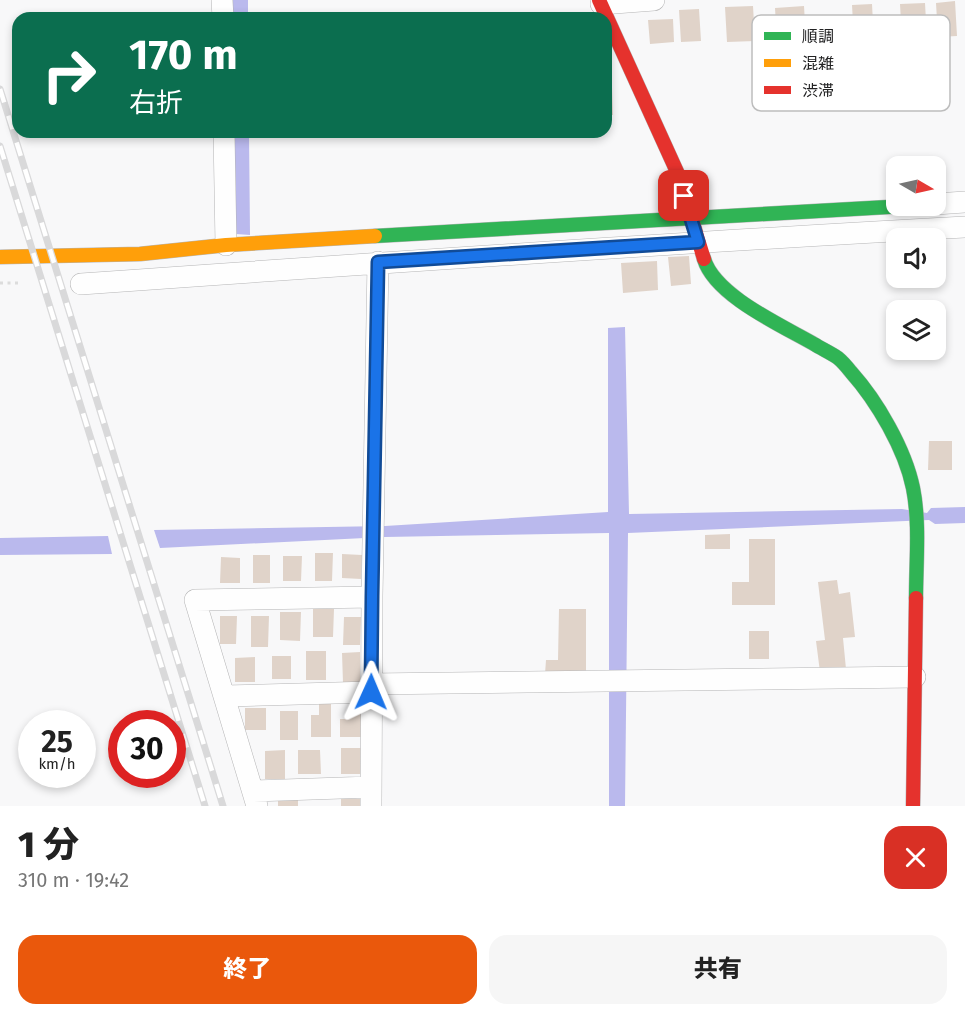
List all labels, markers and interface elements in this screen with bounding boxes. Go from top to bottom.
legend [752,15,950,111]
text: 順調 [802,27,834,46]
text: 170 m [129,30,238,80]
icon: right [30,36,108,114]
text: 混雑 [802,54,834,73]
text: 渋滞 [802,81,834,100]
text: 右折 [129,87,183,119]
north arrow [886,156,946,216]
map controls [886,156,946,360]
pin [658,170,709,221]
icon: arrive [667,179,700,212]
button: sound [886,228,946,288]
button: layers [886,300,946,360]
position arrow [339,660,403,724]
speed limit sign: 30 [108,710,186,788]
text: 25 [41,724,73,760]
text: km/h [38,755,76,773]
text: 1 分 [18,823,79,867]
button: close [884,826,947,889]
text: 310 m · 19:42 [18,868,129,892]
button: 終了 [18,935,477,1004]
button: 共有 [489,935,947,1004]

